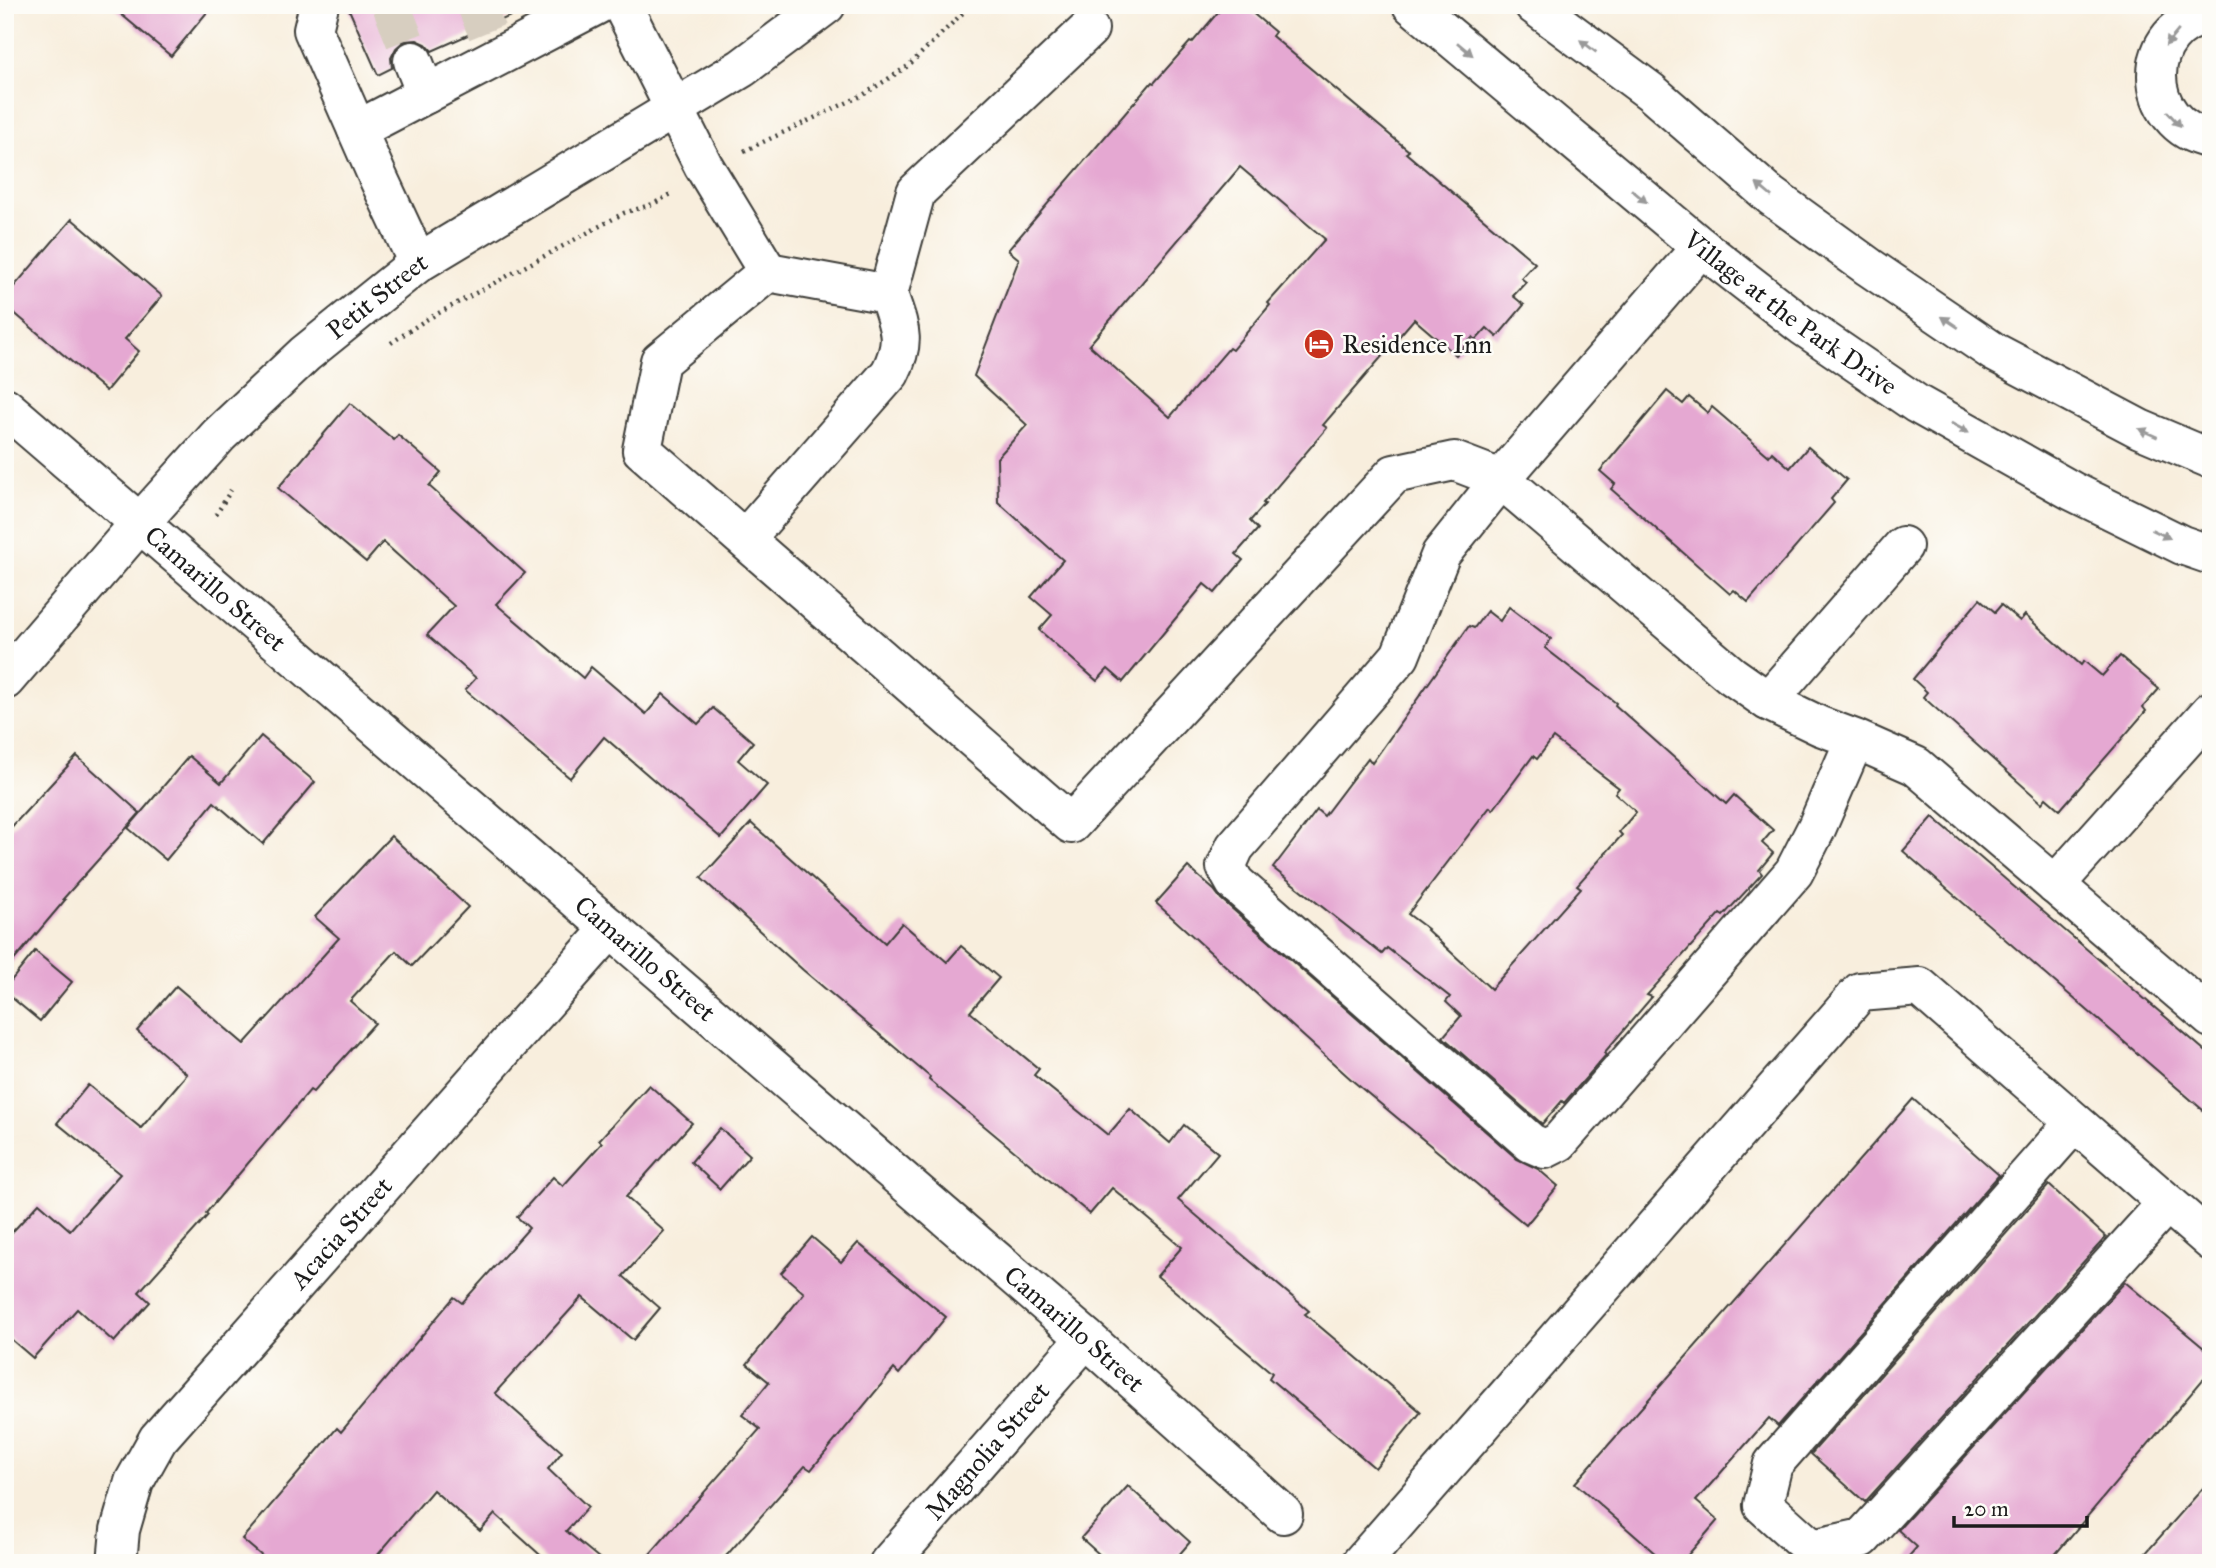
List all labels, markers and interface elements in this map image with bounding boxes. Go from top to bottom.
one-way arrow [2164,29,2180,47]
one-way arrow [1579,39,1598,53]
one-way arrow [1456,41,1473,56]
one-way arrow [2166,110,2182,128]
one-way arrow [1756,183,1773,198]
one-way arrow [1629,188,1647,203]
street label: Village at the Park Drive [1676,223,1904,402]
street label: Petit Street [320,245,433,346]
one-way arrow [1940,316,1959,329]
hotel icon: Residence Inn [1302,327,1336,361]
place label: Residence Inn [1342,328,1492,360]
one-way arrow [1950,422,1969,434]
one-way arrow [2138,427,2158,439]
street label: Camarillo Street [139,519,293,658]
one-way arrow [2151,528,2171,540]
street label: Camarillo Street [568,889,722,1028]
street label: Acacia Street [282,1170,399,1296]
street label: Camarillo Street [998,1259,1151,1399]
street label: Magnolia Street [918,1375,1056,1526]
scale bar [1954,1484,2086,1528]
text: 20 m [1964,1496,2009,1522]

